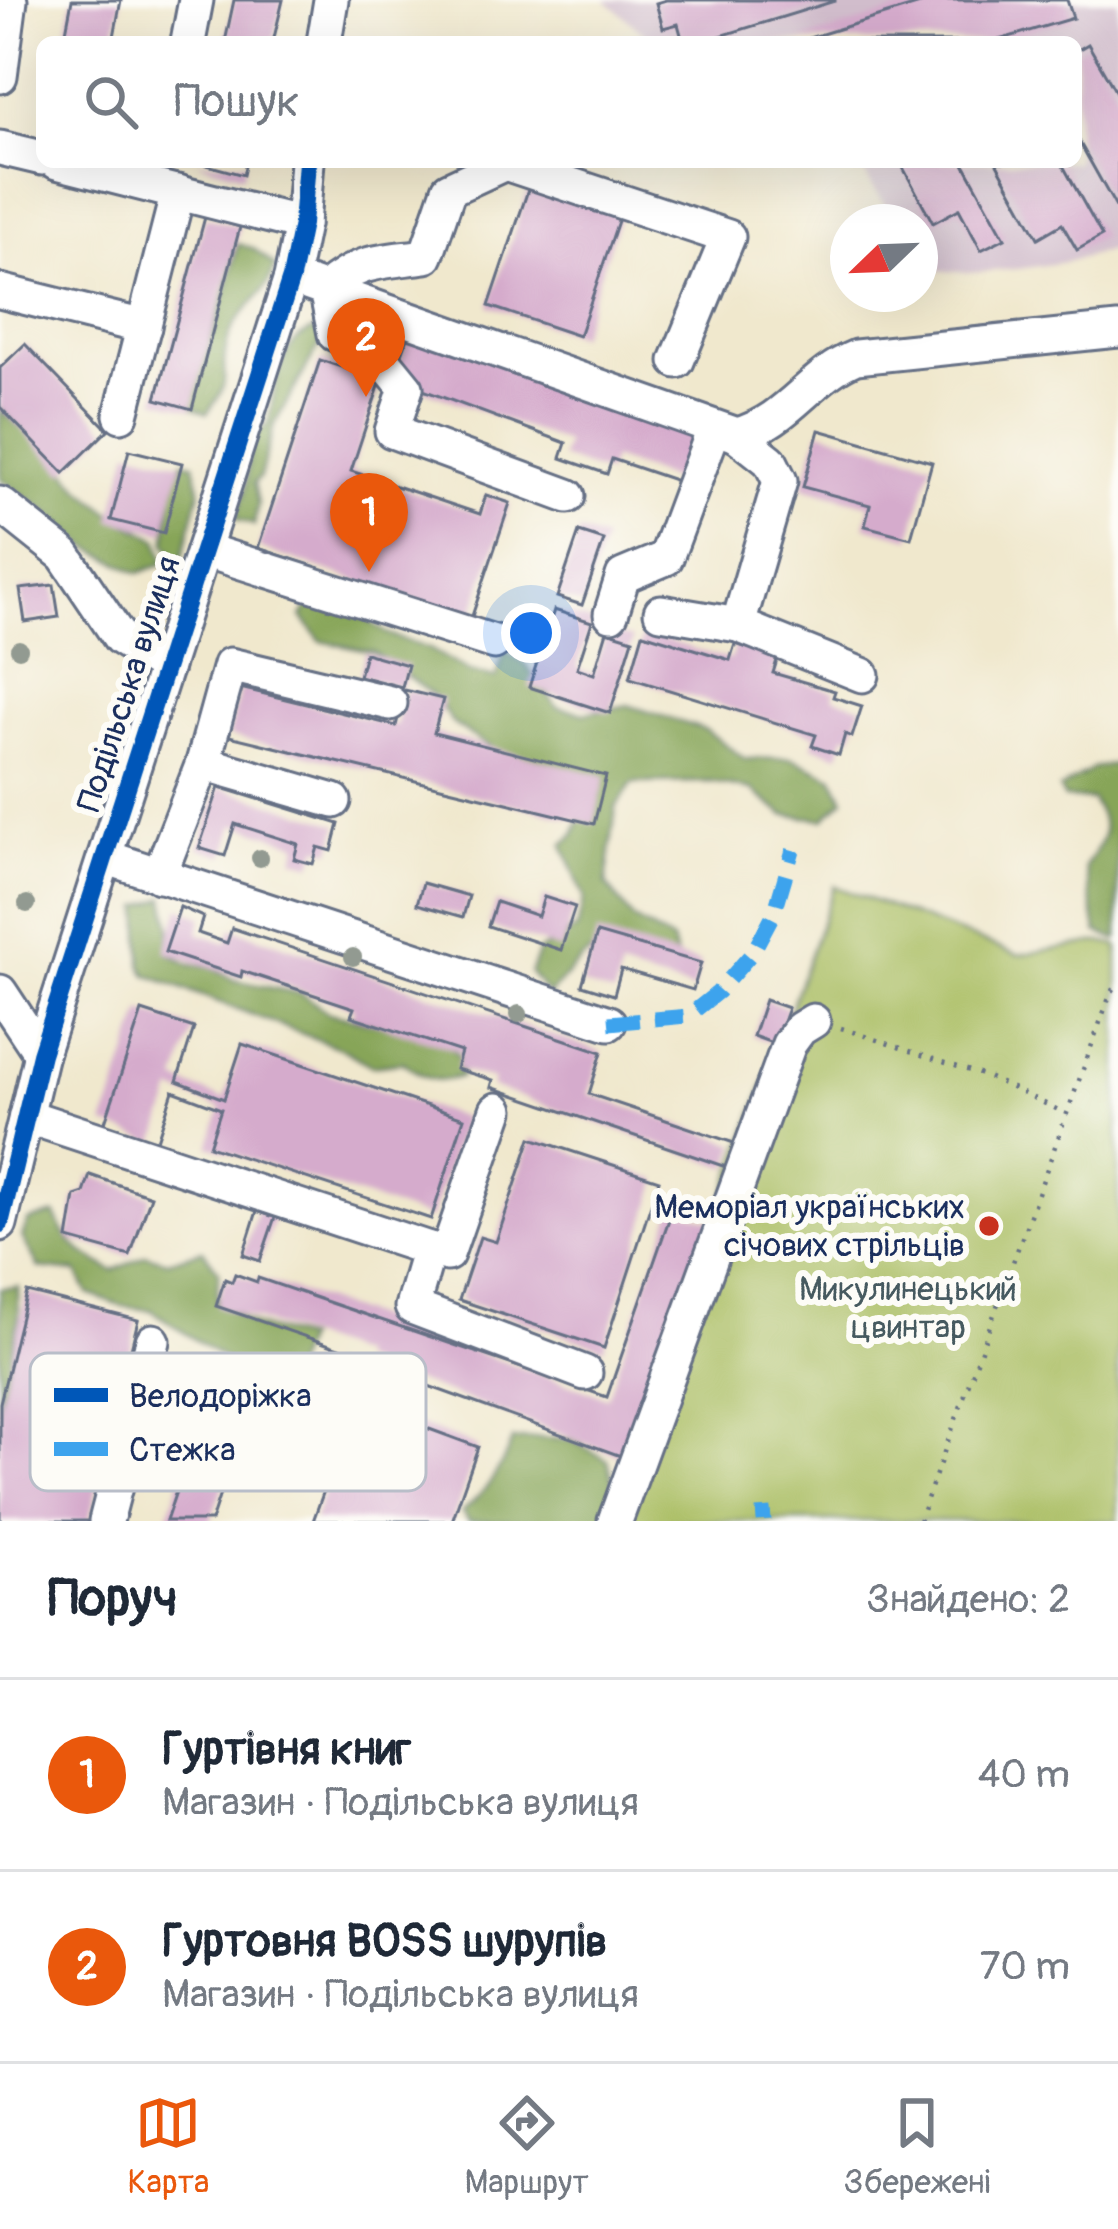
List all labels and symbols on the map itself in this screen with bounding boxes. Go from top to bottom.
north arrow [830,204,938,312]
pin: 2 [327,298,405,397]
pin: 1 [330,473,408,572]
street label: Подільська вулиця [68,551,190,817]
your location [501,603,561,663]
place label: Меморіал українських січових стрільців [654,1187,965,1266]
marker: Меморіал українських січових стрільців [976,1213,1002,1239]
park label: Микулинецький цвинтар [799,1269,1017,1348]
legend [30,1353,426,1491]
text: Велодоріжка [129,1376,312,1417]
text: Стежка [129,1430,236,1471]

